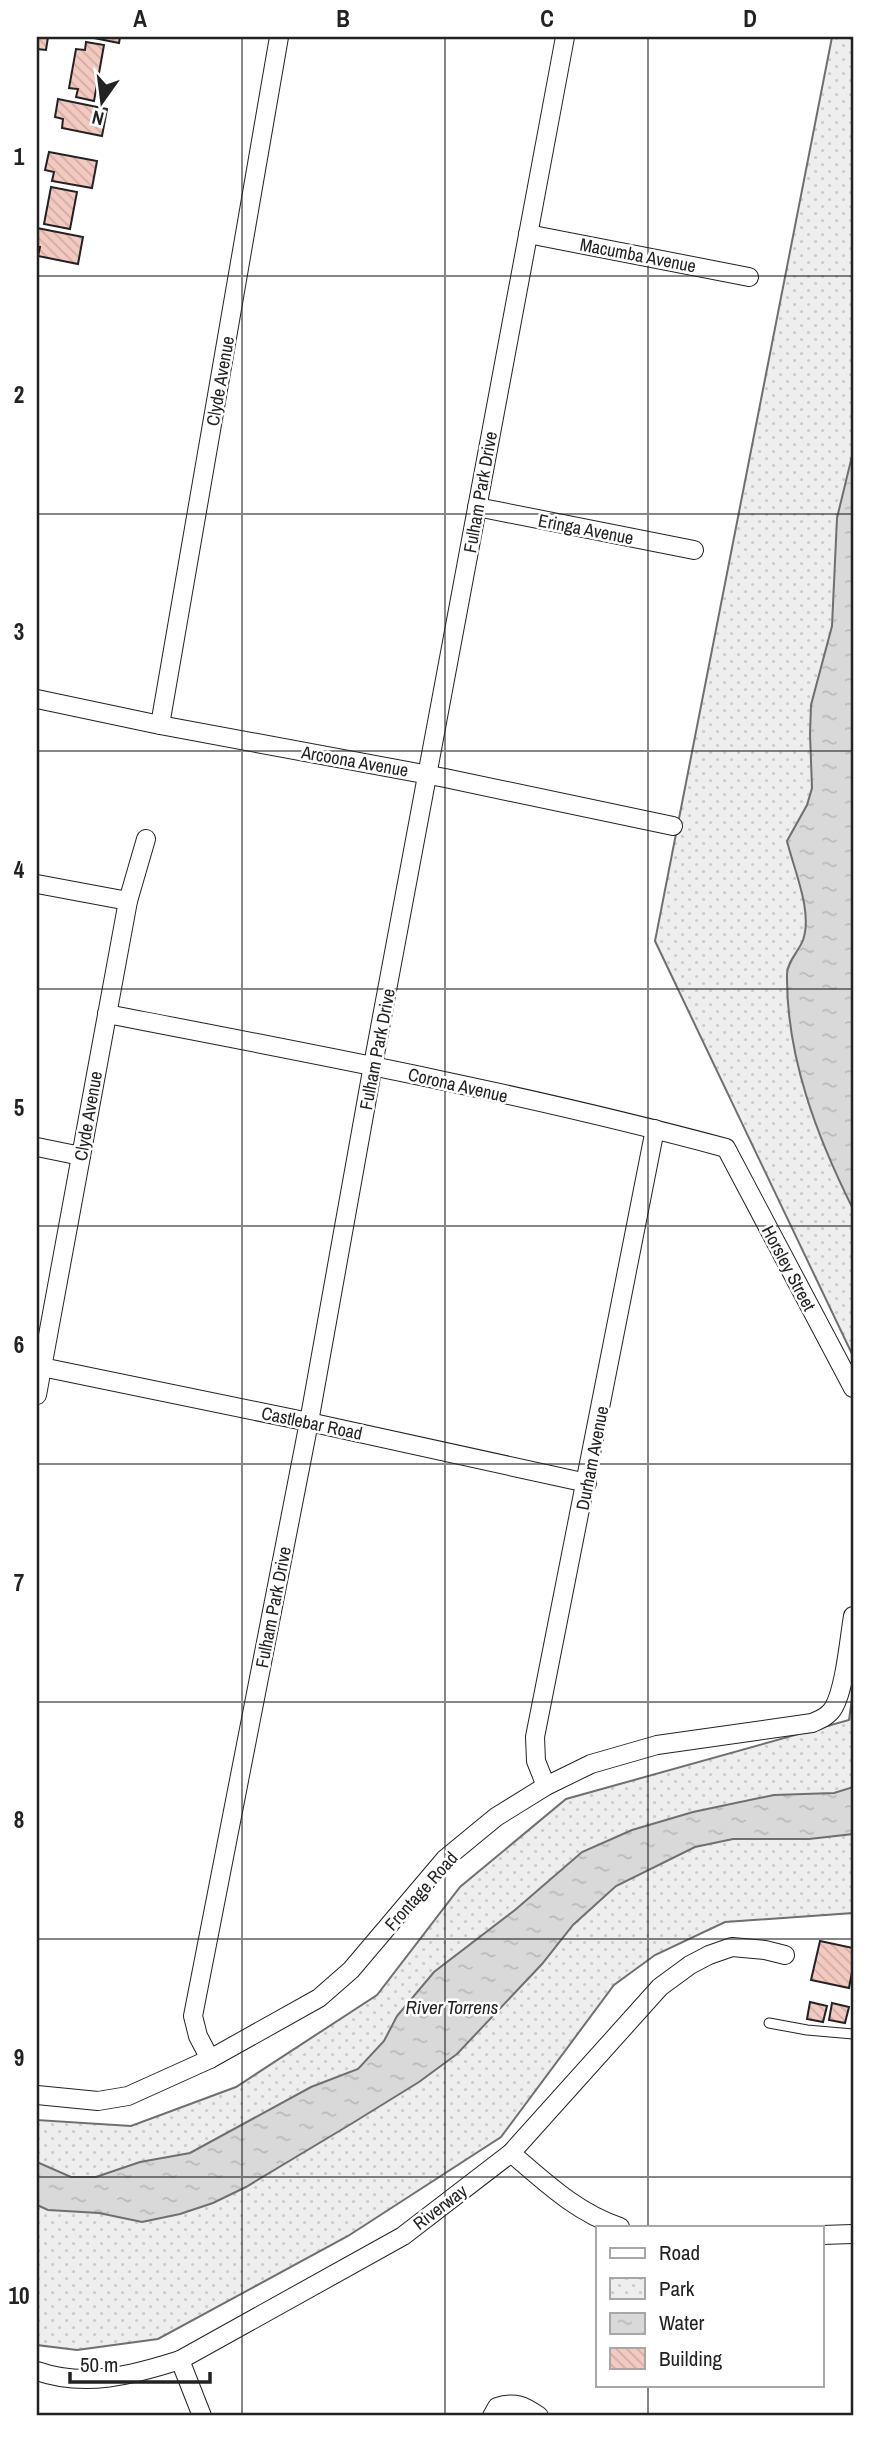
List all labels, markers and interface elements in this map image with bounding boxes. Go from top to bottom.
text: A [133,3,147,34]
text: B [336,3,350,34]
text: C [540,3,554,34]
text: D [743,3,757,34]
north arrow [66,66,136,136]
text: N [89,105,106,132]
text: 1 [14,141,25,172]
street label: Macumba Avenue [578,231,698,279]
street label: Clyde Avenue [200,334,240,428]
text: 2 [14,379,24,410]
street label: Fulham Park Drive [457,429,503,555]
street label: Eringa Avenue [536,508,636,550]
text: 3 [14,616,24,647]
street label: Arcoona Avenue [299,739,410,783]
text: 4 [14,854,25,885]
street label: Fulham Park Drive [353,986,401,1112]
street label: Corona Avenue [406,1061,510,1109]
street label: Clyde Avenue [68,1069,108,1163]
text: 5 [14,1092,24,1123]
street label: Horsley Street [756,1221,822,1315]
text: 6 [14,1329,24,1360]
street label: Castlebar Road [259,1400,365,1446]
street label: Durham Avenue [570,1404,614,1512]
street label: Fulham Park Drive [249,1544,297,1670]
text: 7 [14,1567,24,1598]
text: 8 [14,1804,24,1835]
street label: Frontage Road [379,1846,463,1936]
water label: River Torrens [406,1994,499,2020]
text: 9 [14,2042,24,2073]
street label: Riverway [408,2178,473,2235]
legend [596,2226,824,2386]
text: Road [659,2238,700,2267]
text: Park [659,2274,695,2303]
text: 10 [9,2280,29,2311]
text: Water [659,2308,705,2337]
scale bar [70,2341,210,2385]
text: Building [659,2344,723,2373]
text: 50 m [80,2350,118,2379]

